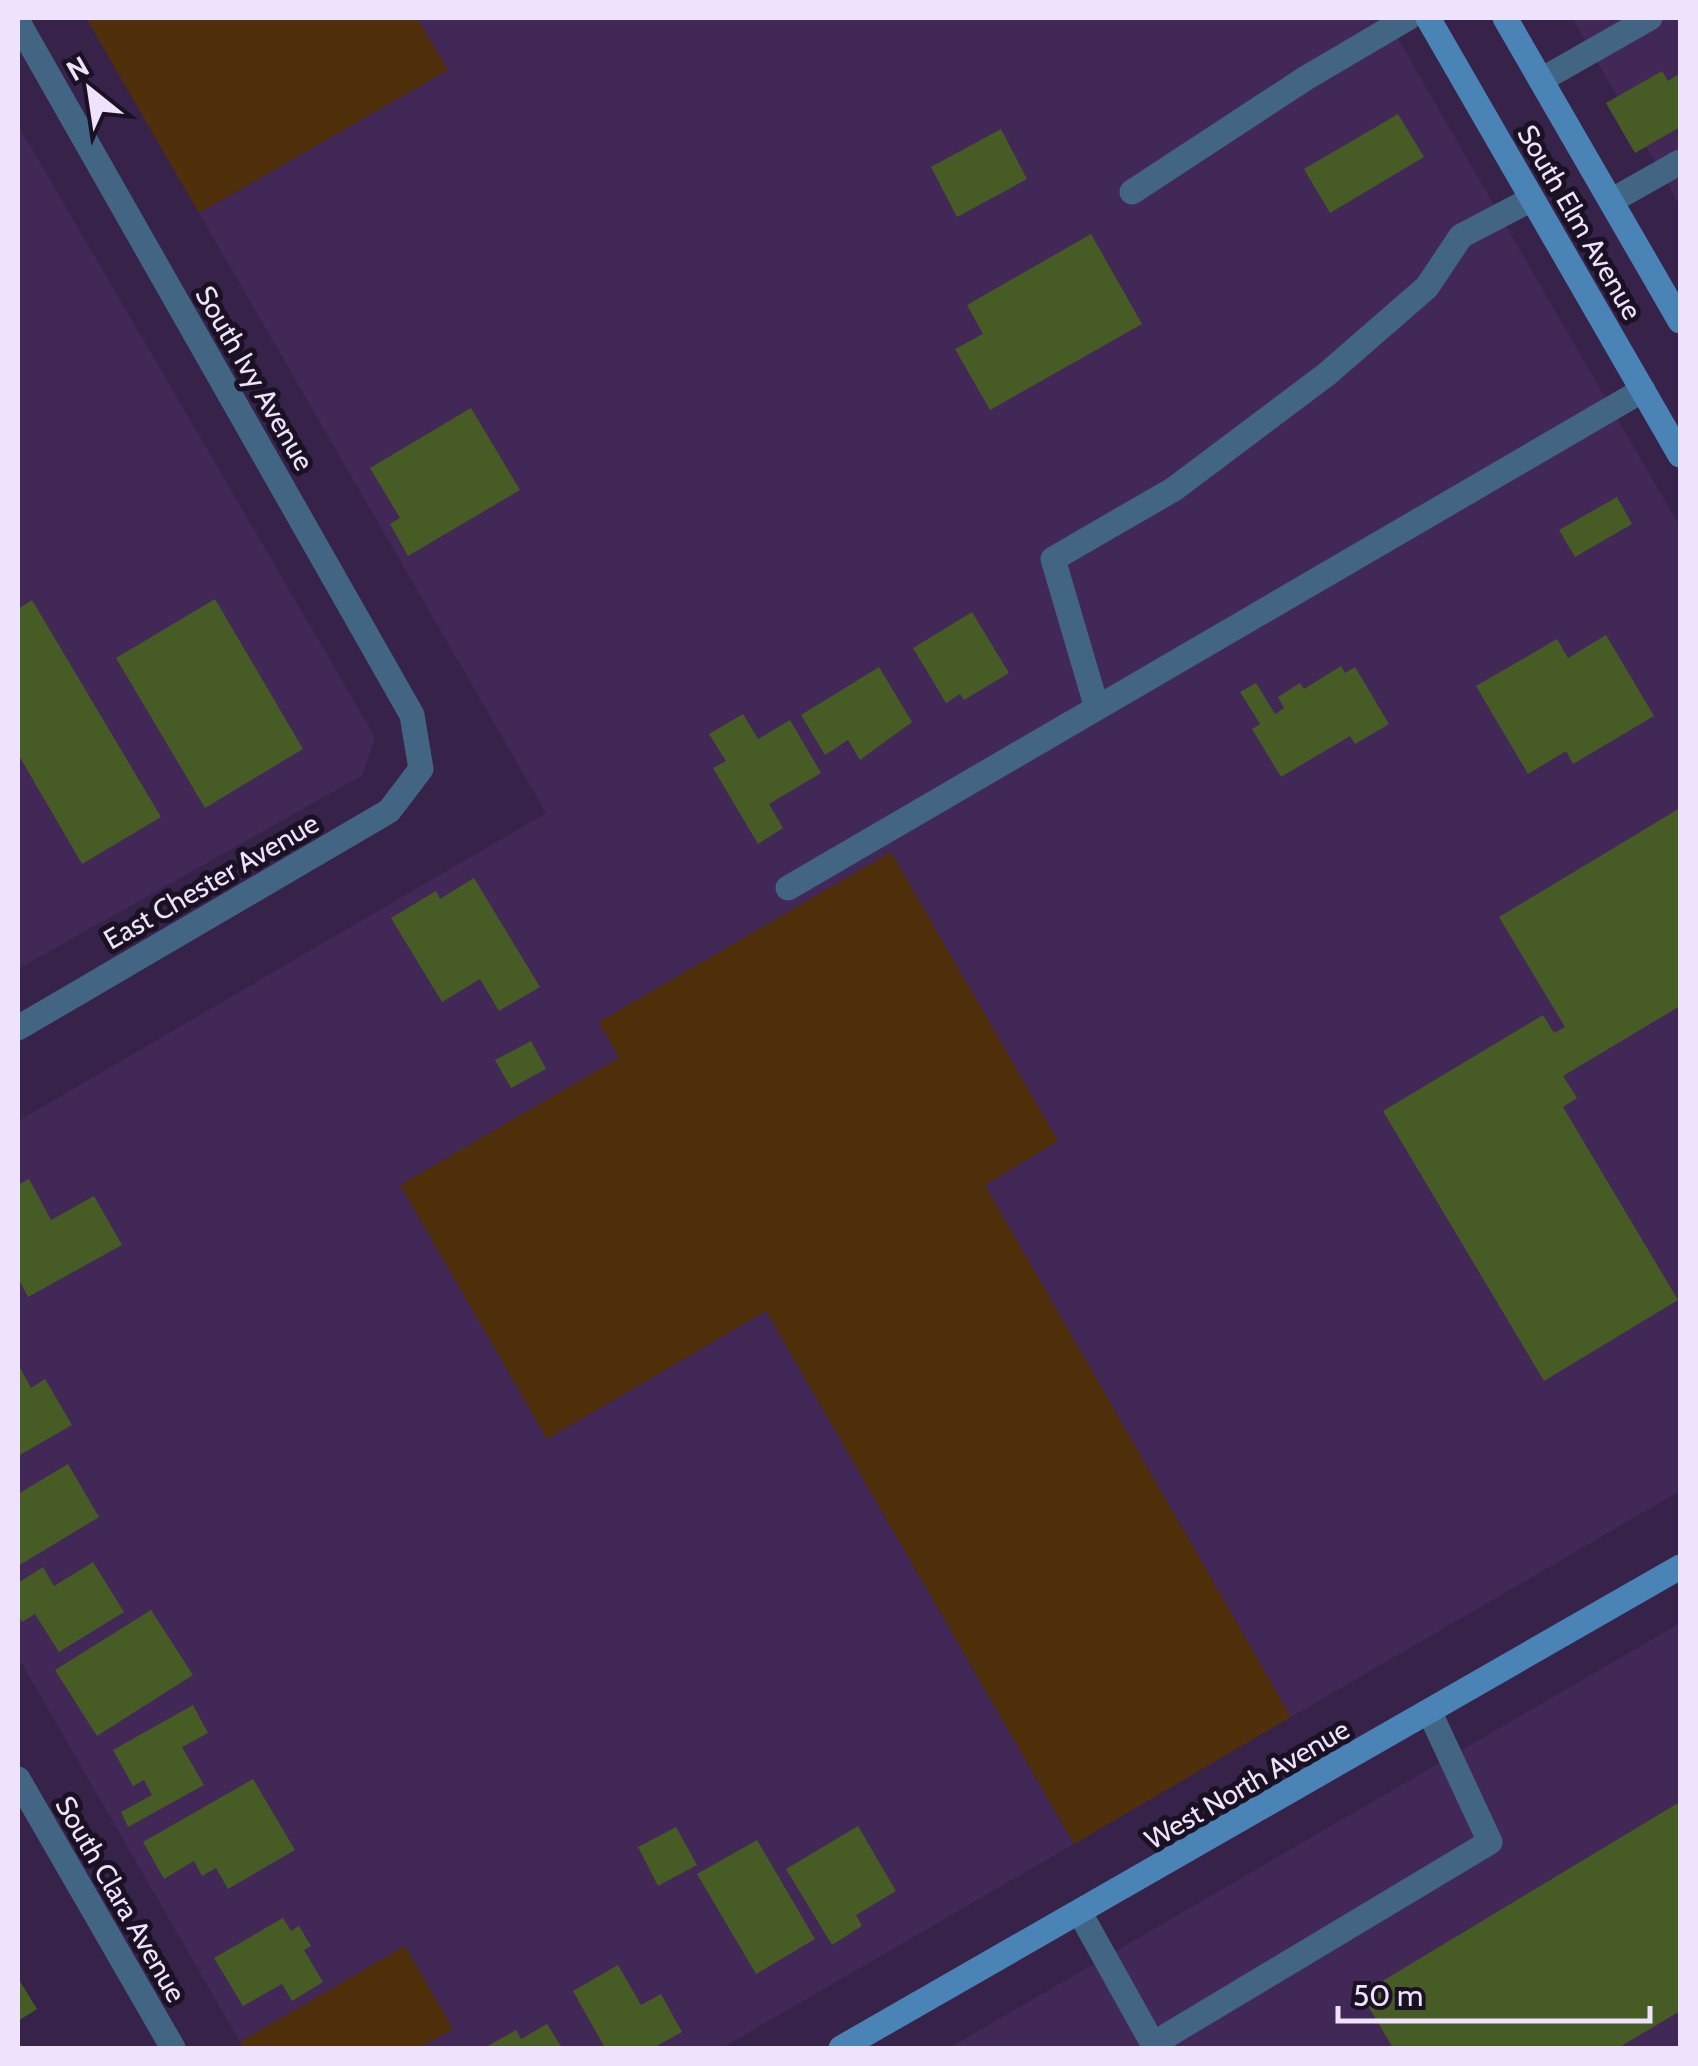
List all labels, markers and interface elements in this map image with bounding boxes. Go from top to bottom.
north arrow [40,40,140,140]
text: N [60,49,95,88]
street label: South Elm Avenue [1511,119,1649,325]
street label: South Ivy Avenue [188,280,322,476]
street label: East Chester Avenue [98,806,324,956]
street label: West North Avenue [1139,1712,1355,1856]
street label: South Clara Avenue [48,1790,194,2008]
scale bar [1338,1961,1650,2023]
text: 50 m [1353,1977,1423,2014]

